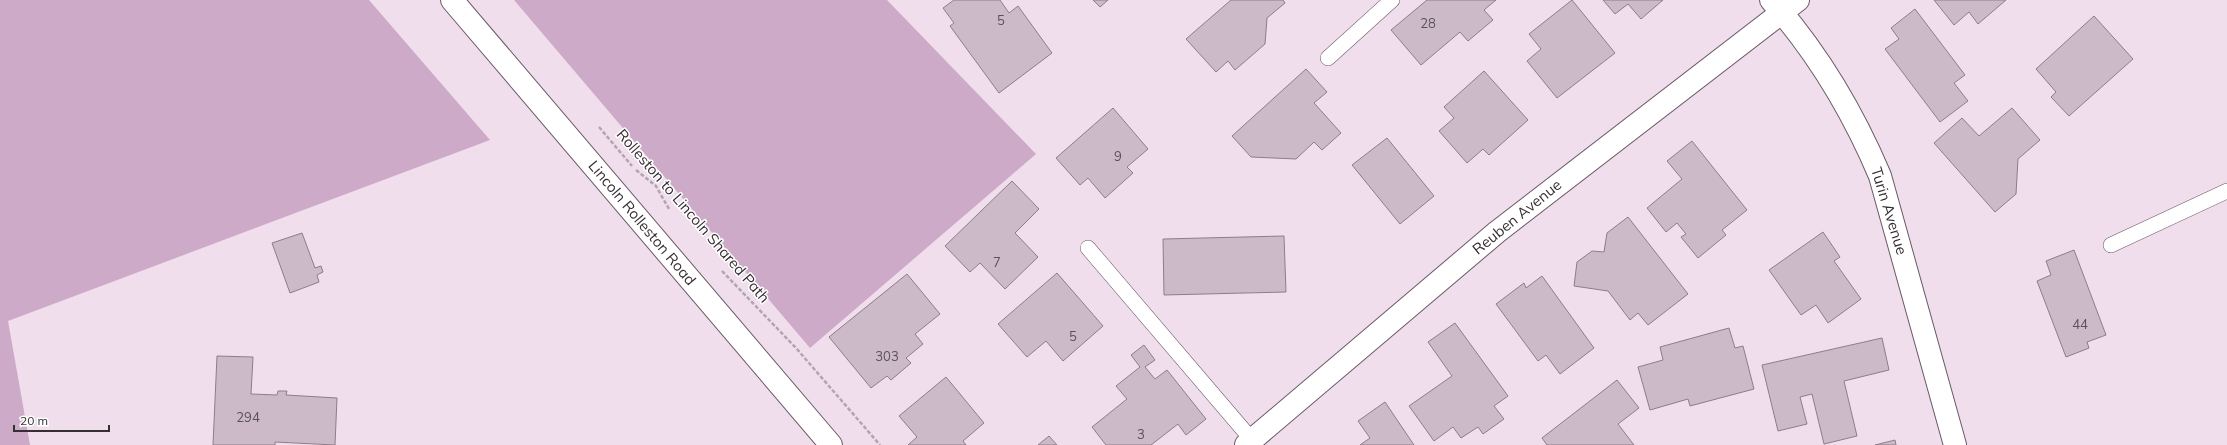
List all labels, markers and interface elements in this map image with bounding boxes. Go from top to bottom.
house number: 5 [997,12,1005,28]
house number: 28 [1420,15,1436,31]
street label: Rolleston to Lincoln Shared Path [613,125,774,307]
house number: 9 [1114,148,1122,164]
street label: Lincoln Rolleston Road [585,156,700,289]
street label: Turin Avenue [1867,165,1912,257]
street label: Reuben Avenue [1468,175,1565,258]
house number: 7 [993,254,1001,270]
house number: 44 [2072,316,2088,332]
house number: 5 [1069,328,1077,344]
house number: 303 [875,348,899,364]
scale bar [14,407,109,433]
house number: 294 [236,409,260,425]
text: 20 m [20,413,48,428]
house number: 3 [1137,426,1145,442]

